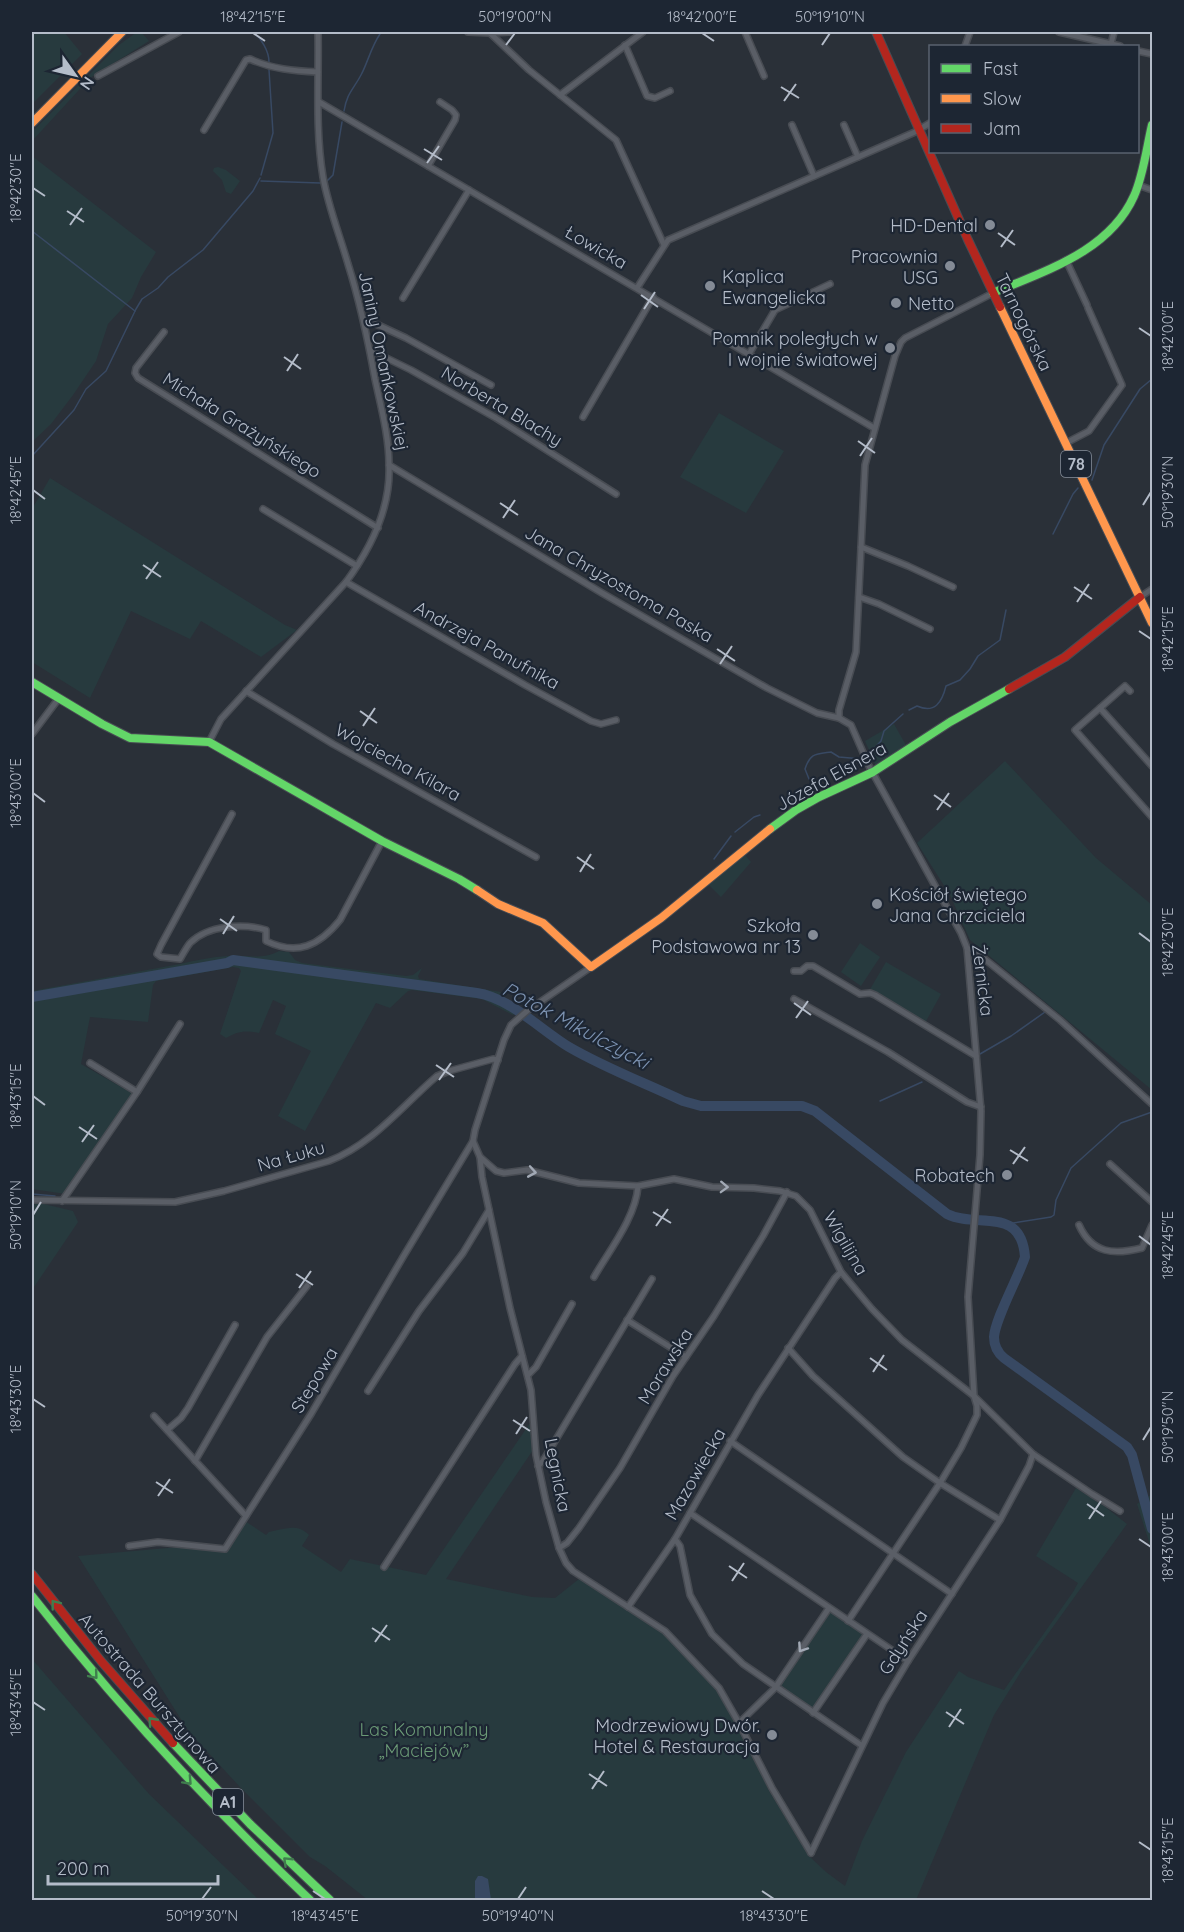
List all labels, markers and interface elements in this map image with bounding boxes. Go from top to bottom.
text: 18°42'15"E [220,7,286,26]
text: 50°19'00"N [478,7,552,26]
text: 18°42'00"E [667,7,737,26]
text: 50°19'10"N [795,7,865,26]
north arrow [45,45,105,105]
legend [929,45,1139,153]
text: Fast [983,57,1018,80]
text: N [76,73,99,94]
text: Slow [983,87,1021,110]
text: Jam [983,117,1021,140]
text: 18°42'30"E [6,154,25,222]
place label: HD-Dental [890,214,978,237]
marker: HD-Dental [983,218,997,232]
street label: Łowicka [561,220,631,274]
place label: Pracownia USG [851,245,938,289]
marker: Pracownia USG [943,259,957,273]
place label: Kaplica Ewangelicka [722,265,826,309]
street label: Janiny Omańkowskiej [354,269,414,453]
street label: Tarnogórska [990,269,1058,375]
marker: Kaplica Ewangelicka [703,279,717,293]
place label: Netto [908,292,954,315]
marker: Netto [889,296,903,310]
text: 18°42'00"E [1158,301,1177,371]
place label: Pomnik poległych w I wojnie światowej [712,327,878,371]
marker: Pomnik poległych w I wojnie światowej [883,341,897,355]
street label: Norberta Blachy [437,361,567,451]
street label: Michała Grażyńskiego [159,367,325,483]
road number: 78 [1061,451,1091,477]
text: 18°42'45"E [6,456,25,524]
text: 50°19'30"N [1158,456,1177,528]
street label: Jana Chryzostoma Paska [521,521,717,647]
street label: Andrzeja Panufnika [410,596,564,694]
text: 18°42'15"E [1158,606,1177,672]
street label: Wojciecha Kilara [331,718,465,806]
street label: Józefa Elsnera [772,736,890,816]
text: 18°43'00"E [6,758,25,828]
place label: Kościół świętego Jana Chrzciciela [889,883,1027,927]
marker: Kościół świętego Jana Chrzciciela [870,897,884,911]
text: 18°42'30"E [1158,908,1177,976]
place label: Szkoła Podstawowa nr 13 [651,914,801,958]
marker: Szkoła Podstawowa nr 13 [806,928,820,942]
street label: Żernicka [967,942,999,1018]
water label: Potok Mikulczycki [498,976,656,1075]
text: 18°43'15"E [6,1063,25,1129]
street label: Na Łuku [254,1135,328,1177]
place label: Robatech [915,1164,995,1187]
one-way arrow [528,1166,537,1178]
marker: Robatech [1000,1168,1014,1182]
text: 50°19'10"N [6,1180,25,1250]
one-way arrow [720,1181,729,1193]
street label: Wigilijna [818,1207,874,1279]
text: 18°42'45"E [1158,1211,1177,1279]
street label: Morawska [633,1324,697,1408]
street label: Stepowa [285,1343,343,1417]
text: 18°43'30"E [6,1365,25,1433]
text: 50°19'50"N [1158,1391,1177,1463]
street label: Mazowiecka [659,1424,731,1524]
street label: Legnicka [540,1436,576,1514]
text: 18°43'00"E [1158,1512,1177,1582]
one-way arrow [51,1600,62,1611]
street label: Gdyńska [873,1605,933,1679]
street label: Autostrada Bursztynowa [74,1608,226,1778]
one-way arrow [798,1641,809,1652]
text: 18°43'45"E [6,1668,25,1736]
one-way arrow [87,1668,98,1679]
place label: Modrzewiowy Dwór. Hotel & Restauracja [593,1714,760,1758]
one-way arrow [148,1717,159,1728]
park label: Las Komunalny „Maciejów” [359,1718,489,1762]
marker: Modrzewiowy Dwór. Hotel & Restauracja [765,1728,779,1742]
one-way arrow [181,1774,192,1784]
road number: A1 [213,1789,243,1815]
text: 18°43'15"E [1158,1817,1177,1883]
scale bar [48,1848,218,1886]
text: 200 m [57,1857,110,1880]
one-way arrow [284,1857,295,1868]
text: 50°19'30"N [166,1906,238,1925]
text: 18°43'45"E [291,1906,359,1925]
text: 50°19'40"N [482,1906,554,1925]
text: 18°43'30"E [740,1906,808,1925]

